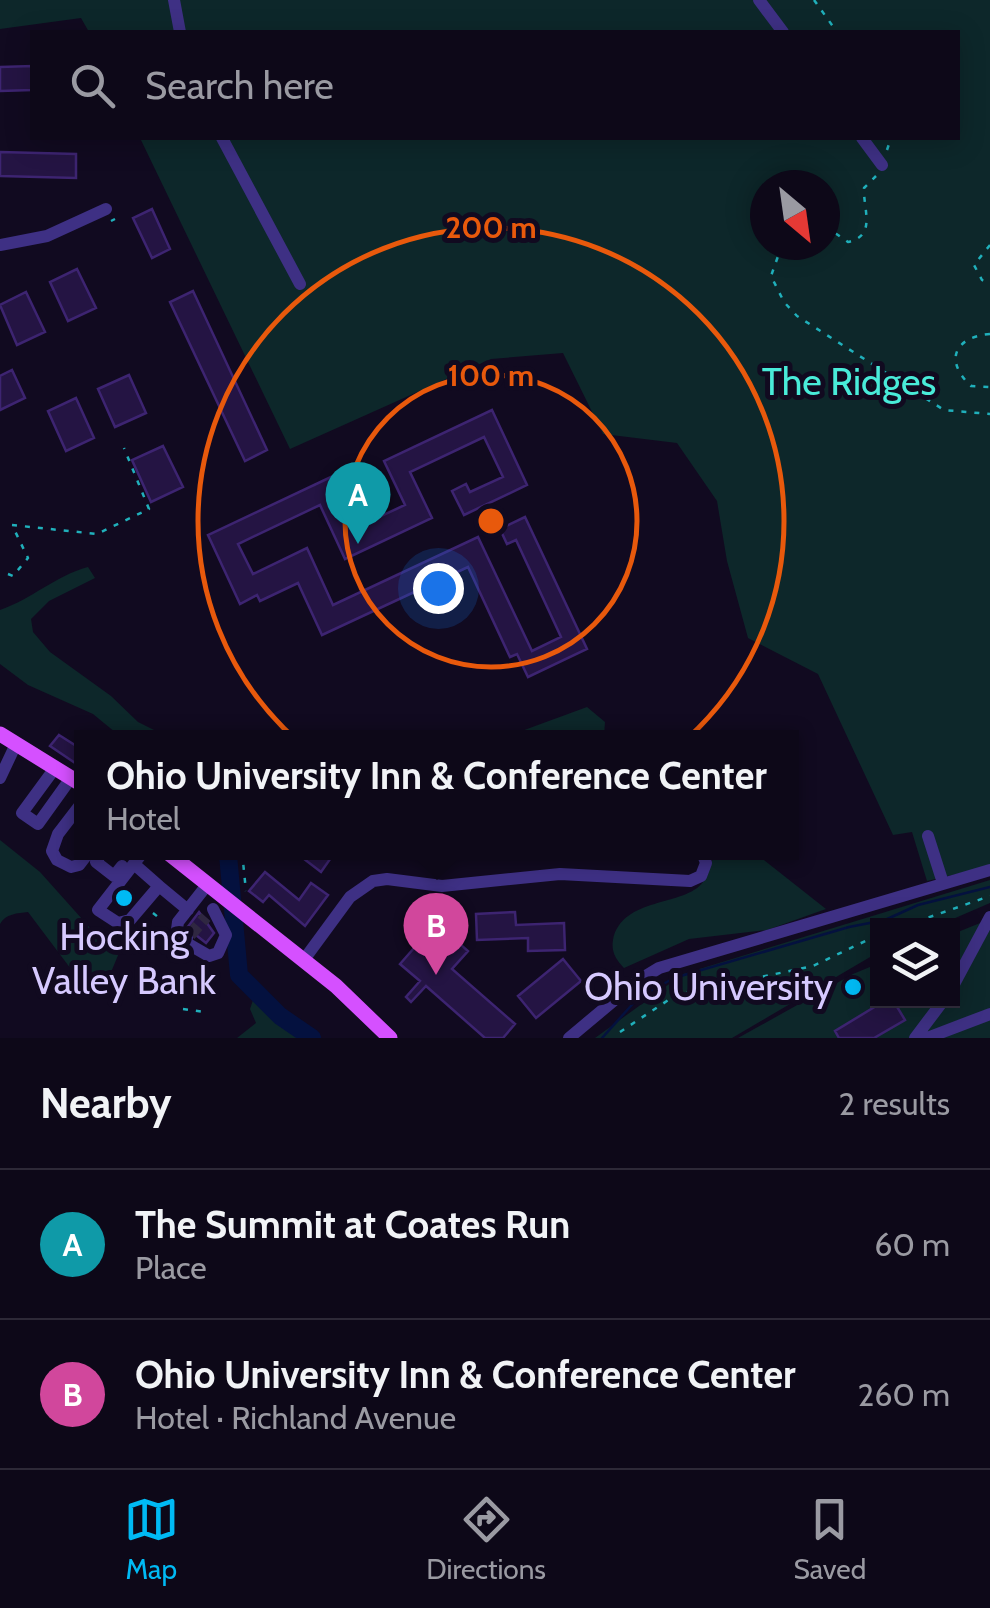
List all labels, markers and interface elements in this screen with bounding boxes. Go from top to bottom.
search box [30,30,960,140]
icon: search [65,58,120,113]
text: Search here [145,62,334,109]
north arrow [750,170,840,260]
text: 200 m [445,209,537,246]
text: 100 m [448,357,534,394]
park label: The Ridges [762,358,936,405]
pin: A [326,462,390,544]
centre of rings [473,503,509,539]
your location [413,563,464,614]
popup [74,730,799,860]
text: Ohio University Inn & Conference Center [106,752,767,799]
text: Hotel [106,799,180,838]
marker: Hocking Valley Bank [113,887,135,909]
pin: B [404,892,468,975]
place label: Hocking Valley Bank [32,913,216,1004]
map controls [870,918,960,1008]
button: layers [870,918,960,1008]
place label: Ohio University [584,963,833,1010]
marker: Ohio University [842,976,864,998]
text: Nearby [40,1077,172,1129]
text: 2 results [839,1084,950,1123]
text: The Summit at Coates Run [135,1201,570,1248]
text: A [62,1225,83,1264]
text: 60 m [874,1225,950,1264]
text: Place [135,1248,207,1287]
text: Ohio University Inn & Conference Center [135,1351,796,1398]
text: B [62,1375,83,1414]
text: 260 m [857,1375,950,1414]
text: Hotel · Richland Avenue [135,1398,456,1437]
tab: Map [124,1492,179,1586]
tab: Directions [426,1492,546,1586]
tab: Saved [794,1492,866,1586]

